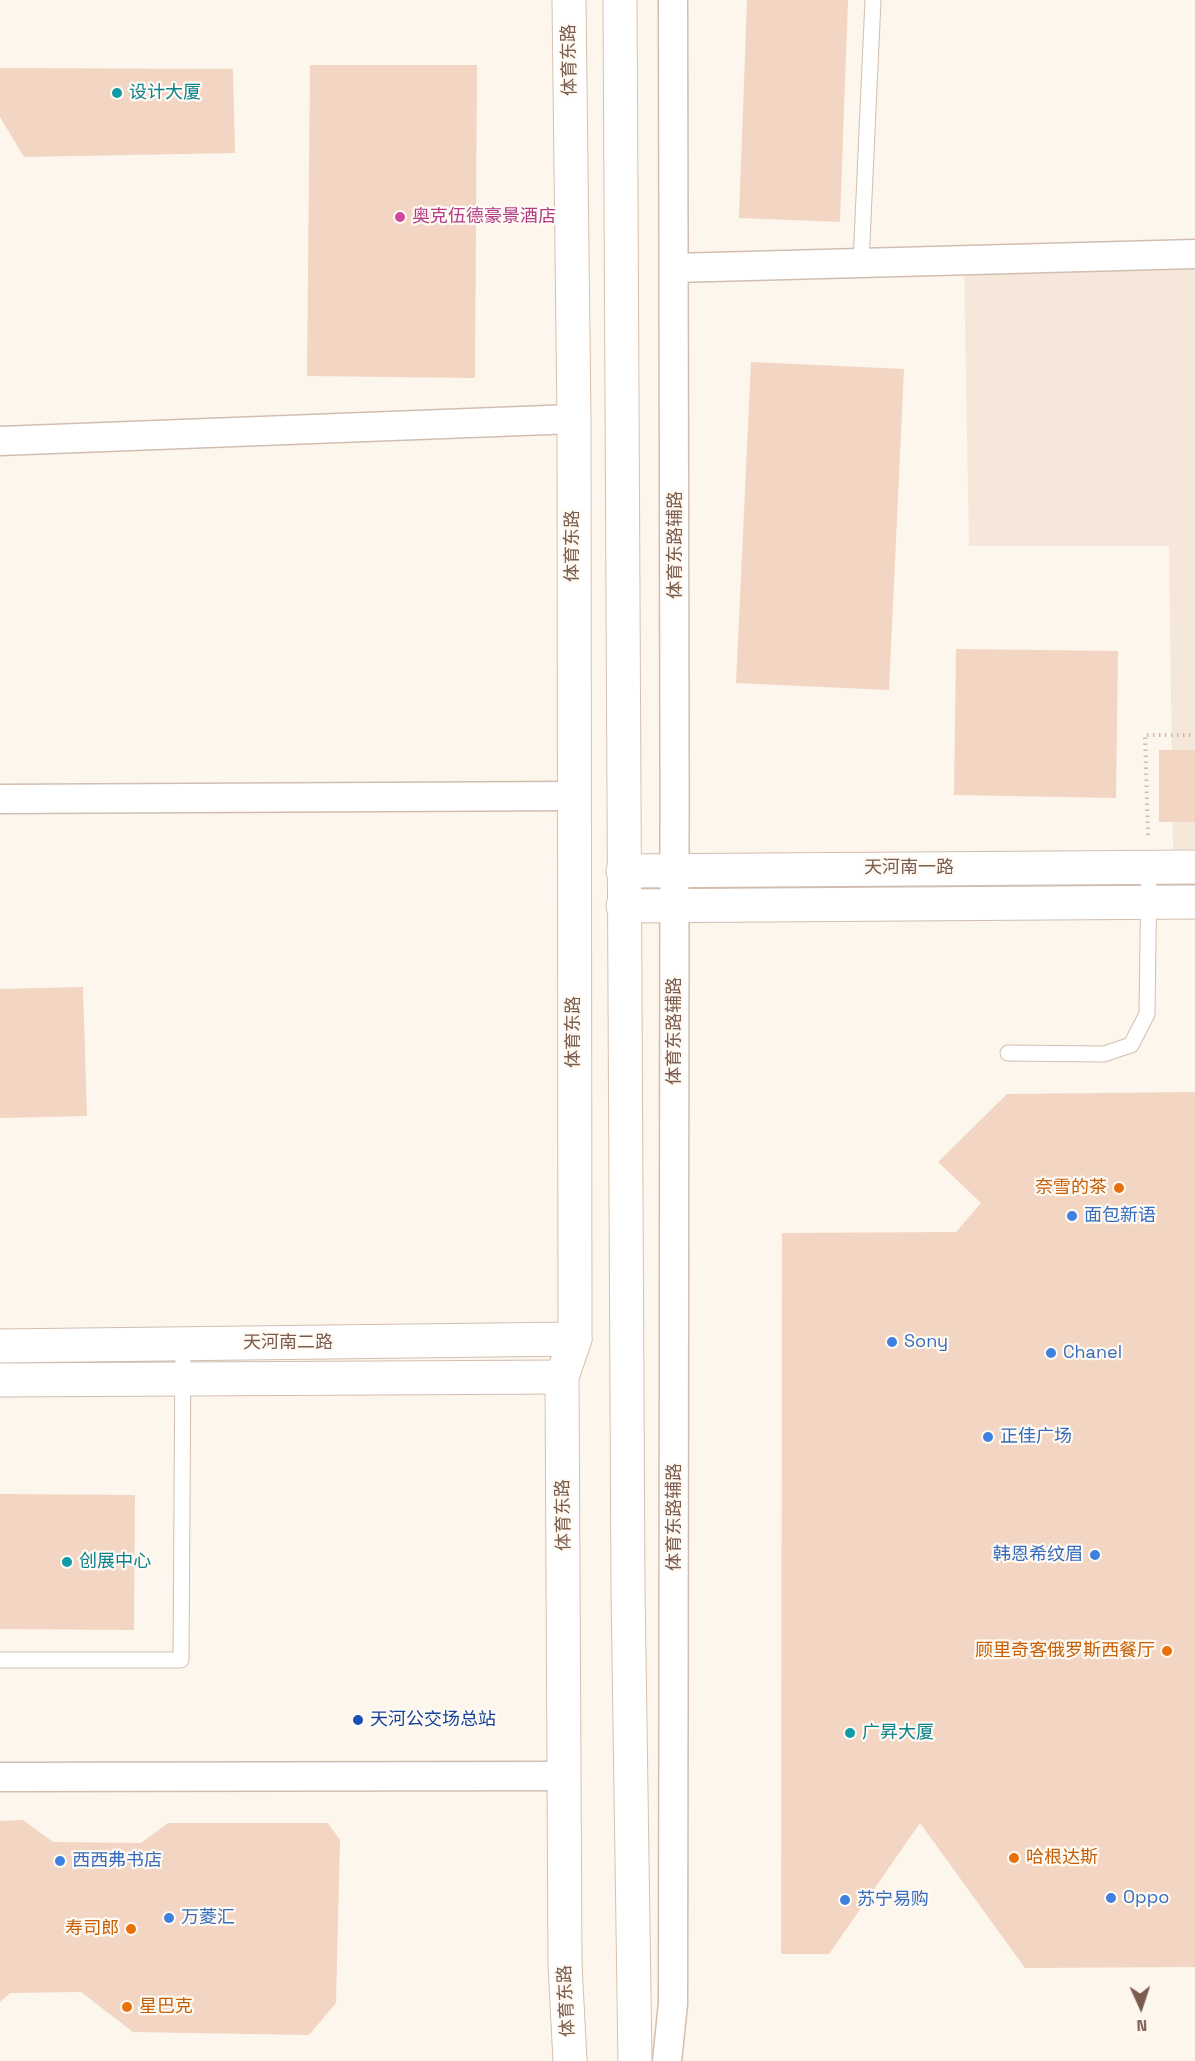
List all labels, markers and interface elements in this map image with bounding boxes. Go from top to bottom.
street label: 体育东路 [559,24,581,96]
place label: 设计大厦 [129,82,201,104]
marker: 设计大厦 [110,86,124,100]
place label: 奥克伍德豪景酒店 [412,206,556,228]
marker: 奥克伍德豪景酒店 [393,210,407,224]
street label: 体育东路辅路 [665,491,687,599]
street label: 体育东路 [562,510,584,582]
street label: 天河南一路 [864,857,954,879]
street label: 体育东路辅路 [664,977,686,1085]
street label: 体育东路 [563,996,585,1068]
place label: 奈雪的茶 [1035,1177,1107,1199]
marker: 奈雪的茶 [1112,1181,1126,1195]
place label: 面包新语 [1084,1205,1156,1227]
marker: 面包新语 [1065,1209,1079,1223]
place label: Sony [904,1331,948,1353]
street label: 天河南二路 [243,1332,333,1354]
marker: Sony [885,1335,899,1349]
place label: Chanel [1063,1342,1122,1364]
marker: Chanel [1044,1346,1058,1360]
place label: 正佳广场 [1000,1426,1072,1448]
marker: 正佳广场 [981,1430,995,1444]
street label: 体育东路辅路 [664,1463,686,1571]
street label: 体育东路 [553,1479,575,1551]
place label: 韩恩希纹眉 [993,1544,1083,1566]
marker: 韩恩希纹眉 [1088,1548,1102,1562]
place label: 创展中心 [79,1551,151,1573]
marker: 创展中心 [60,1555,74,1569]
place label: 顾里奇客俄罗斯西餐厅 [975,1640,1155,1662]
marker: 顾里奇客俄罗斯西餐厅 [1160,1644,1174,1658]
place label: 天河公交场总站 [370,1709,496,1731]
marker: 天河公交场总站 [351,1713,365,1727]
place label: 广昇大厦 [862,1722,934,1744]
marker: 广昇大厦 [843,1726,857,1740]
place label: 哈根达斯 [1026,1847,1098,1869]
place label: 西西弗书店 [72,1850,162,1872]
marker: 哈根达斯 [1007,1851,1021,1865]
marker: 西西弗书店 [53,1854,67,1868]
place label: Oppo [1123,1887,1169,1909]
place label: 苏宁易购 [857,1889,929,1911]
marker: Oppo [1104,1891,1118,1905]
marker: 苏宁易购 [838,1893,852,1907]
place label: 万菱汇 [181,1907,235,1929]
marker: 万菱汇 [162,1911,176,1925]
place label: 寿司郎 [65,1918,119,1940]
marker: 寿司郎 [124,1922,138,1936]
street label: 体育东路 [554,1964,580,2038]
north arrow [1111,1977,1171,2037]
place label: 星巴克 [139,1996,193,2018]
marker: 星巴克 [120,2000,134,2014]
text: N [1136,2015,1148,2036]

